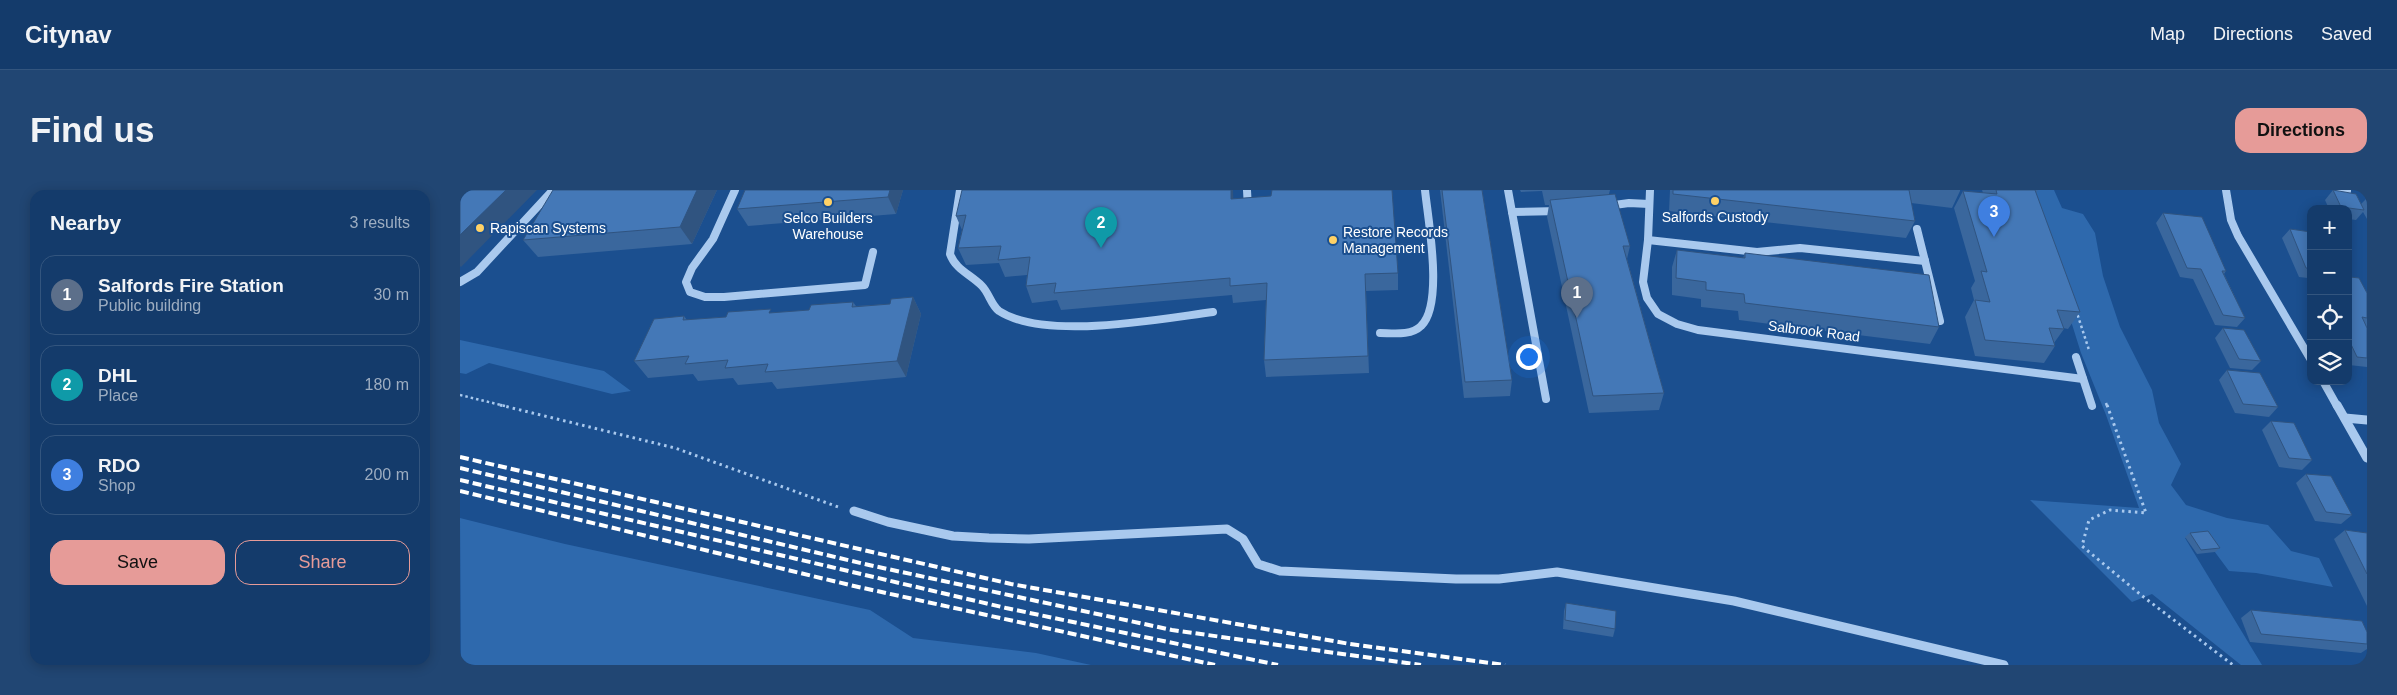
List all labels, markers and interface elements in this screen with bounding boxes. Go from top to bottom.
text: Citynav [25,21,112,48]
text: Map [2150,24,2185,44]
text: Directions [2213,24,2293,44]
text: Saved [2321,24,2372,44]
button: Directions [2235,108,2367,153]
text: Find us [30,110,154,149]
marker: Salfords Custody [1709,195,1721,207]
marker: Selco Builders Warehouse [822,196,834,208]
pin: 3 [1978,196,2010,237]
map controls [2307,205,2352,385]
button: + [2307,205,2352,250]
pin: 2 [1085,207,1117,248]
place label: Salfords Custody [1662,209,1768,225]
place label: Selco Builders Warehouse [783,210,873,242]
text: Nearby [50,211,121,234]
text: 3 results [350,214,410,231]
place label: Rapiscan Systems [490,220,606,236]
marker: Rapiscan Systems [474,222,486,234]
place label: Restore Records Management [1343,224,1448,256]
marker: Restore Records Management [1327,234,1339,246]
button: − [2307,250,2352,295]
text: Salfords Fire Station [98,275,284,296]
pin: 1 [1561,277,1593,318]
text: 1 [63,286,71,303]
text: 30 m [373,286,409,303]
button: locate [2307,295,2352,340]
text: Public building [98,297,201,314]
street label: Salbrook Road [1767,317,1861,345]
button: layers [2307,340,2352,385]
your location [1516,344,1542,370]
text: DHL [98,365,137,386]
text: 2 [63,376,71,393]
text: 180 m [365,376,409,393]
text: Place [98,387,138,404]
text: RDO [98,455,140,476]
text: 3 [63,466,71,483]
text: 200 m [365,466,409,483]
text: Shop [98,477,135,494]
button: Save [50,540,225,585]
button: Share [235,540,410,585]

